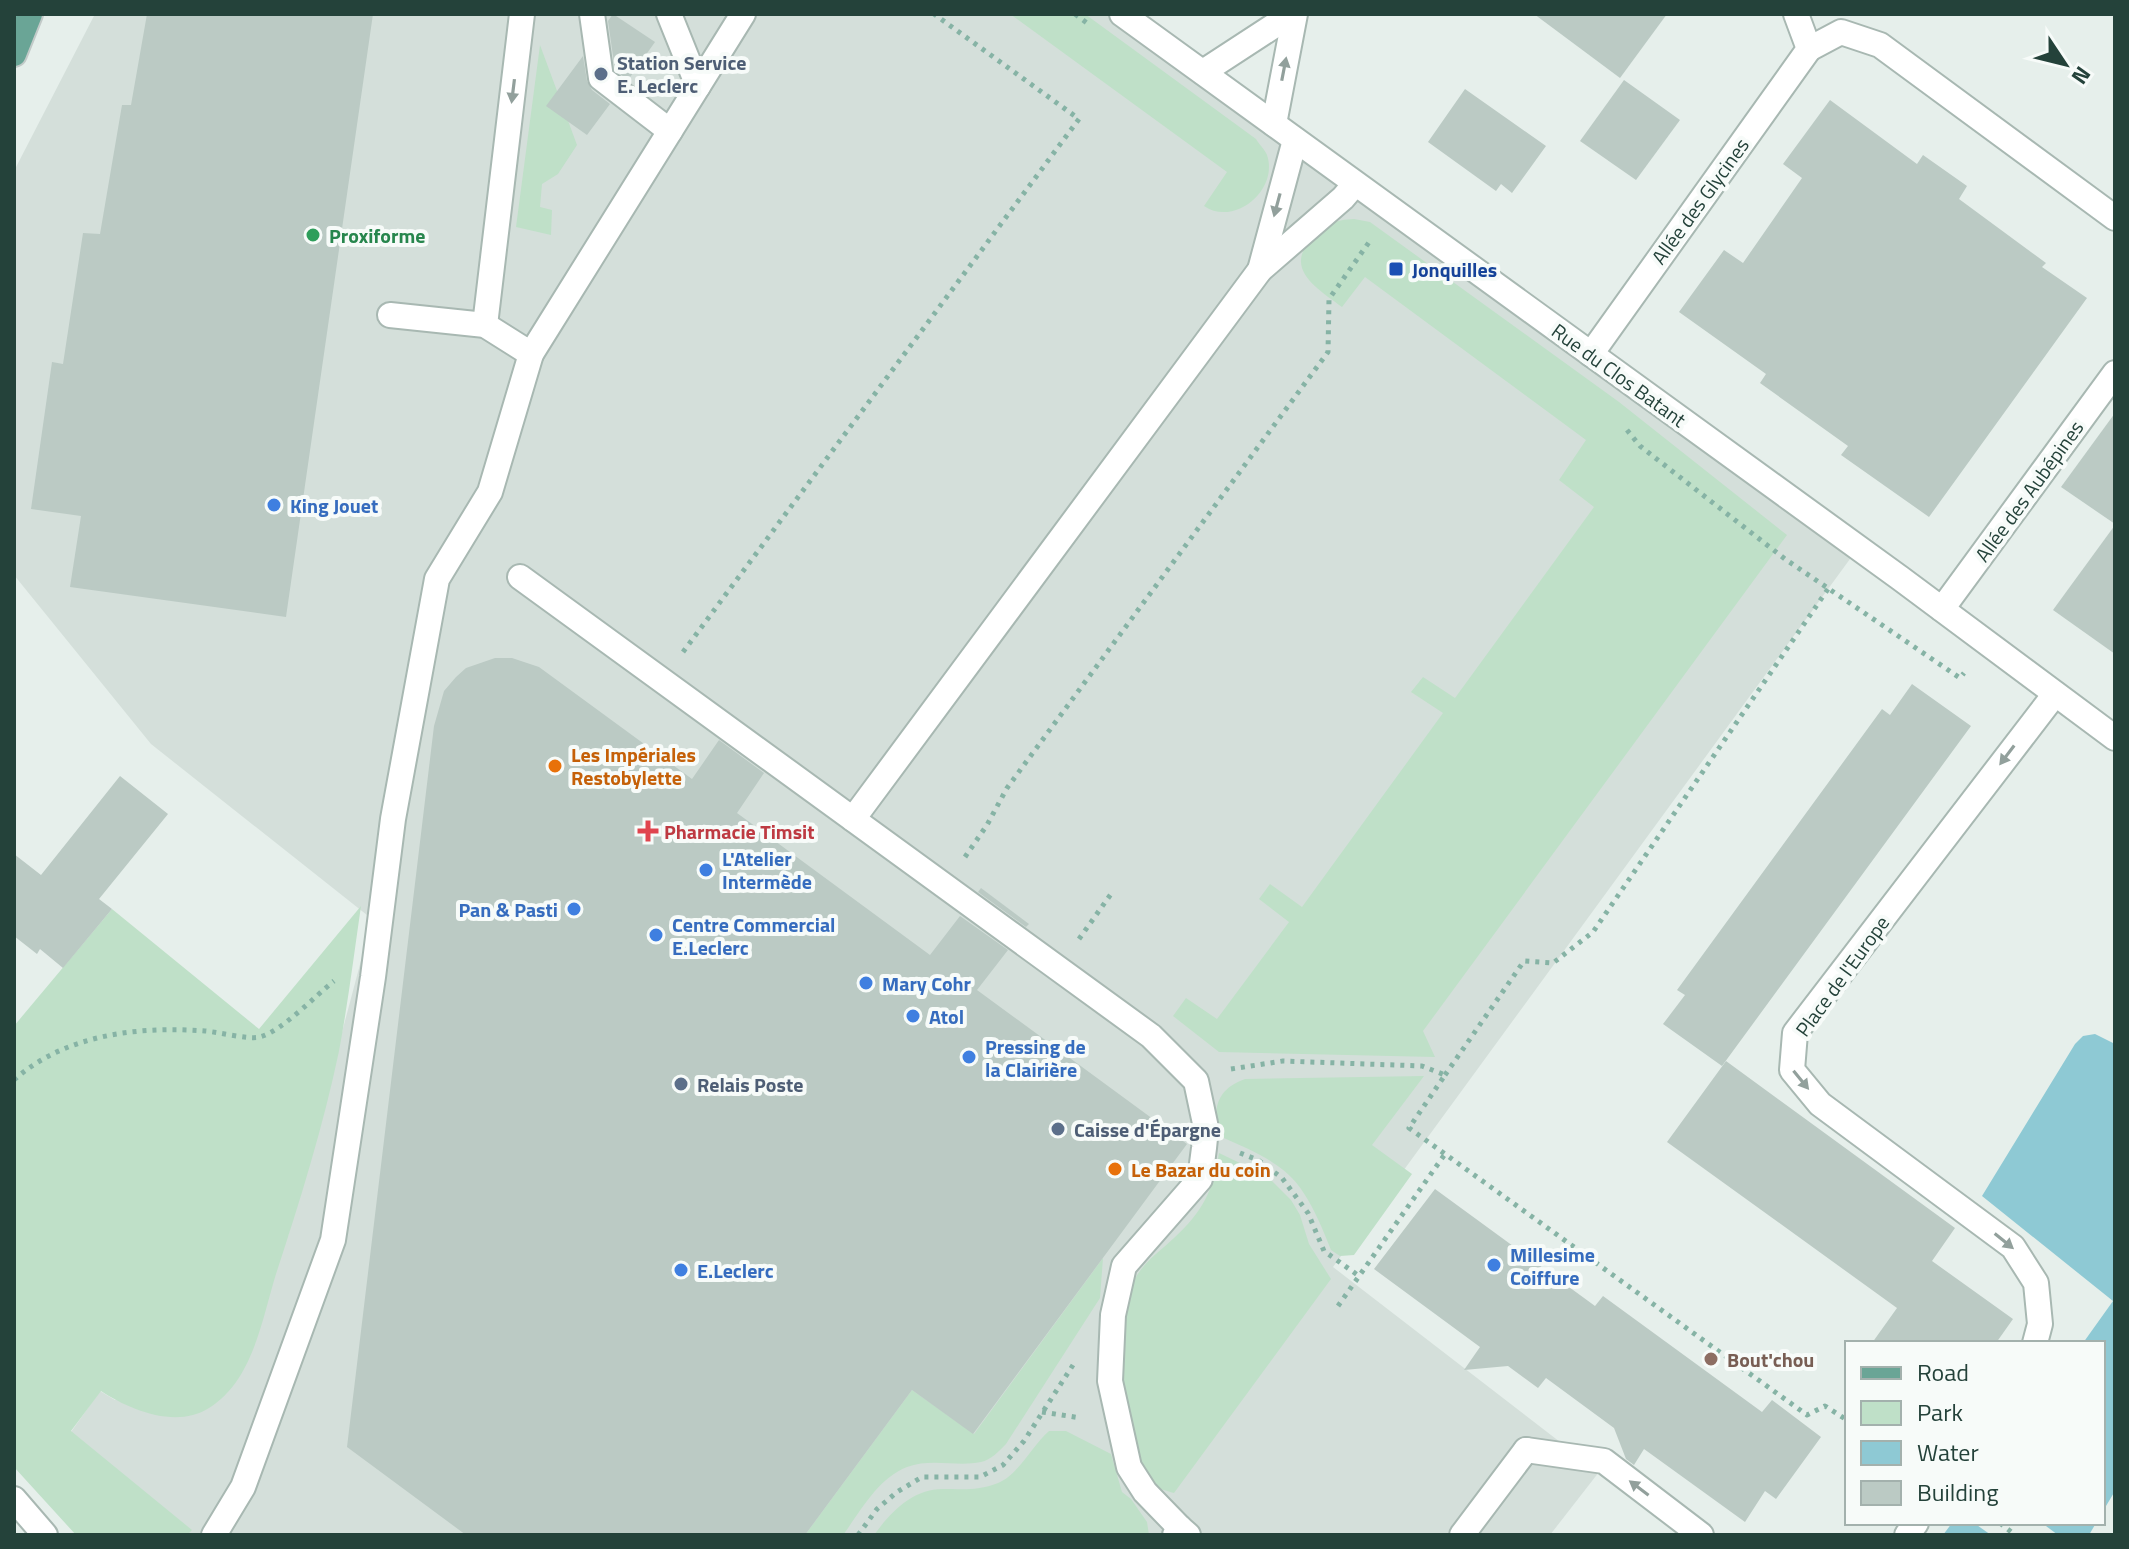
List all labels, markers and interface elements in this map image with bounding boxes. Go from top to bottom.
north arrow [2025,24,2105,104]
place label: Station Service E. Leclerc [617,47,747,101]
one-way arrow [1279,56,1291,81]
text: N [2063,59,2100,91]
marker: Station Service E. Leclerc [592,65,610,83]
one-way arrow [506,79,519,104]
street label: Allée des Glycines [1643,131,1757,271]
one-way arrow [1271,193,1283,218]
place label: Proxiforme [329,220,425,251]
marker: Proxiforme [304,226,322,244]
place label: Jonquilles [1412,254,1497,285]
marker: Jonquilles [1387,260,1405,278]
street label: Rue du Clos Batant [1545,315,1693,435]
street label: Allée des Aubépines [1967,414,2091,568]
place label: King Jouet [290,490,378,521]
marker: King Jouet [265,496,283,514]
place label: Les Impériales Restobylette [571,739,696,793]
one-way arrow [2000,745,2016,765]
marker: Les Impériales Restobylette [546,757,564,775]
place label: Pharmacie Timsit [664,816,815,847]
marker: Pharmacie Timsit [639,822,657,840]
place label: L'Atelier Intermède [722,843,812,897]
marker: L'Atelier Intermède [697,861,715,879]
place label: Pan & Pasti [458,894,558,925]
marker: Pan & Pasti [565,900,583,918]
place label: Centre Commercial E.Leclerc [672,909,836,963]
street label: Place de l'Europe [1787,909,1897,1043]
marker: Centre Commercial E.Leclerc [647,926,665,944]
place label: Mary Cohr [882,968,972,999]
marker: Mary Cohr [857,974,875,992]
place label: Atol [929,1001,964,1032]
marker: Atol [904,1007,922,1025]
place label: Pressing de la Clairière [985,1031,1086,1085]
marker: Pressing de la Clairière [960,1048,978,1066]
place label: Relais Poste [697,1069,803,1100]
one-way arrow [1792,1070,1808,1090]
marker: Relais Poste [672,1075,690,1093]
place label: Caisse d'Épargne [1074,1114,1221,1145]
marker: Caisse d'Épargne [1049,1120,1067,1138]
place label: Le Bazar du coin [1131,1154,1271,1185]
marker: Le Bazar du coin [1106,1160,1124,1178]
one-way arrow [1994,1232,2014,1249]
place label: Millesime Coiffure [1510,1239,1595,1293]
place label: E.Leclerc [697,1255,774,1286]
marker: Millesime Coiffure [1485,1256,1503,1274]
marker: E.Leclerc [672,1261,690,1279]
legend [1845,1341,2105,1525]
place label: Bout'chou [1727,1344,1814,1375]
marker: Bout'chou [1702,1350,1720,1368]
text: Road [1917,1354,1969,1390]
text: Park [1917,1394,1963,1430]
text: Water [1917,1434,1979,1470]
text: Building [1917,1474,1999,1510]
one-way arrow [1629,1480,1649,1496]

